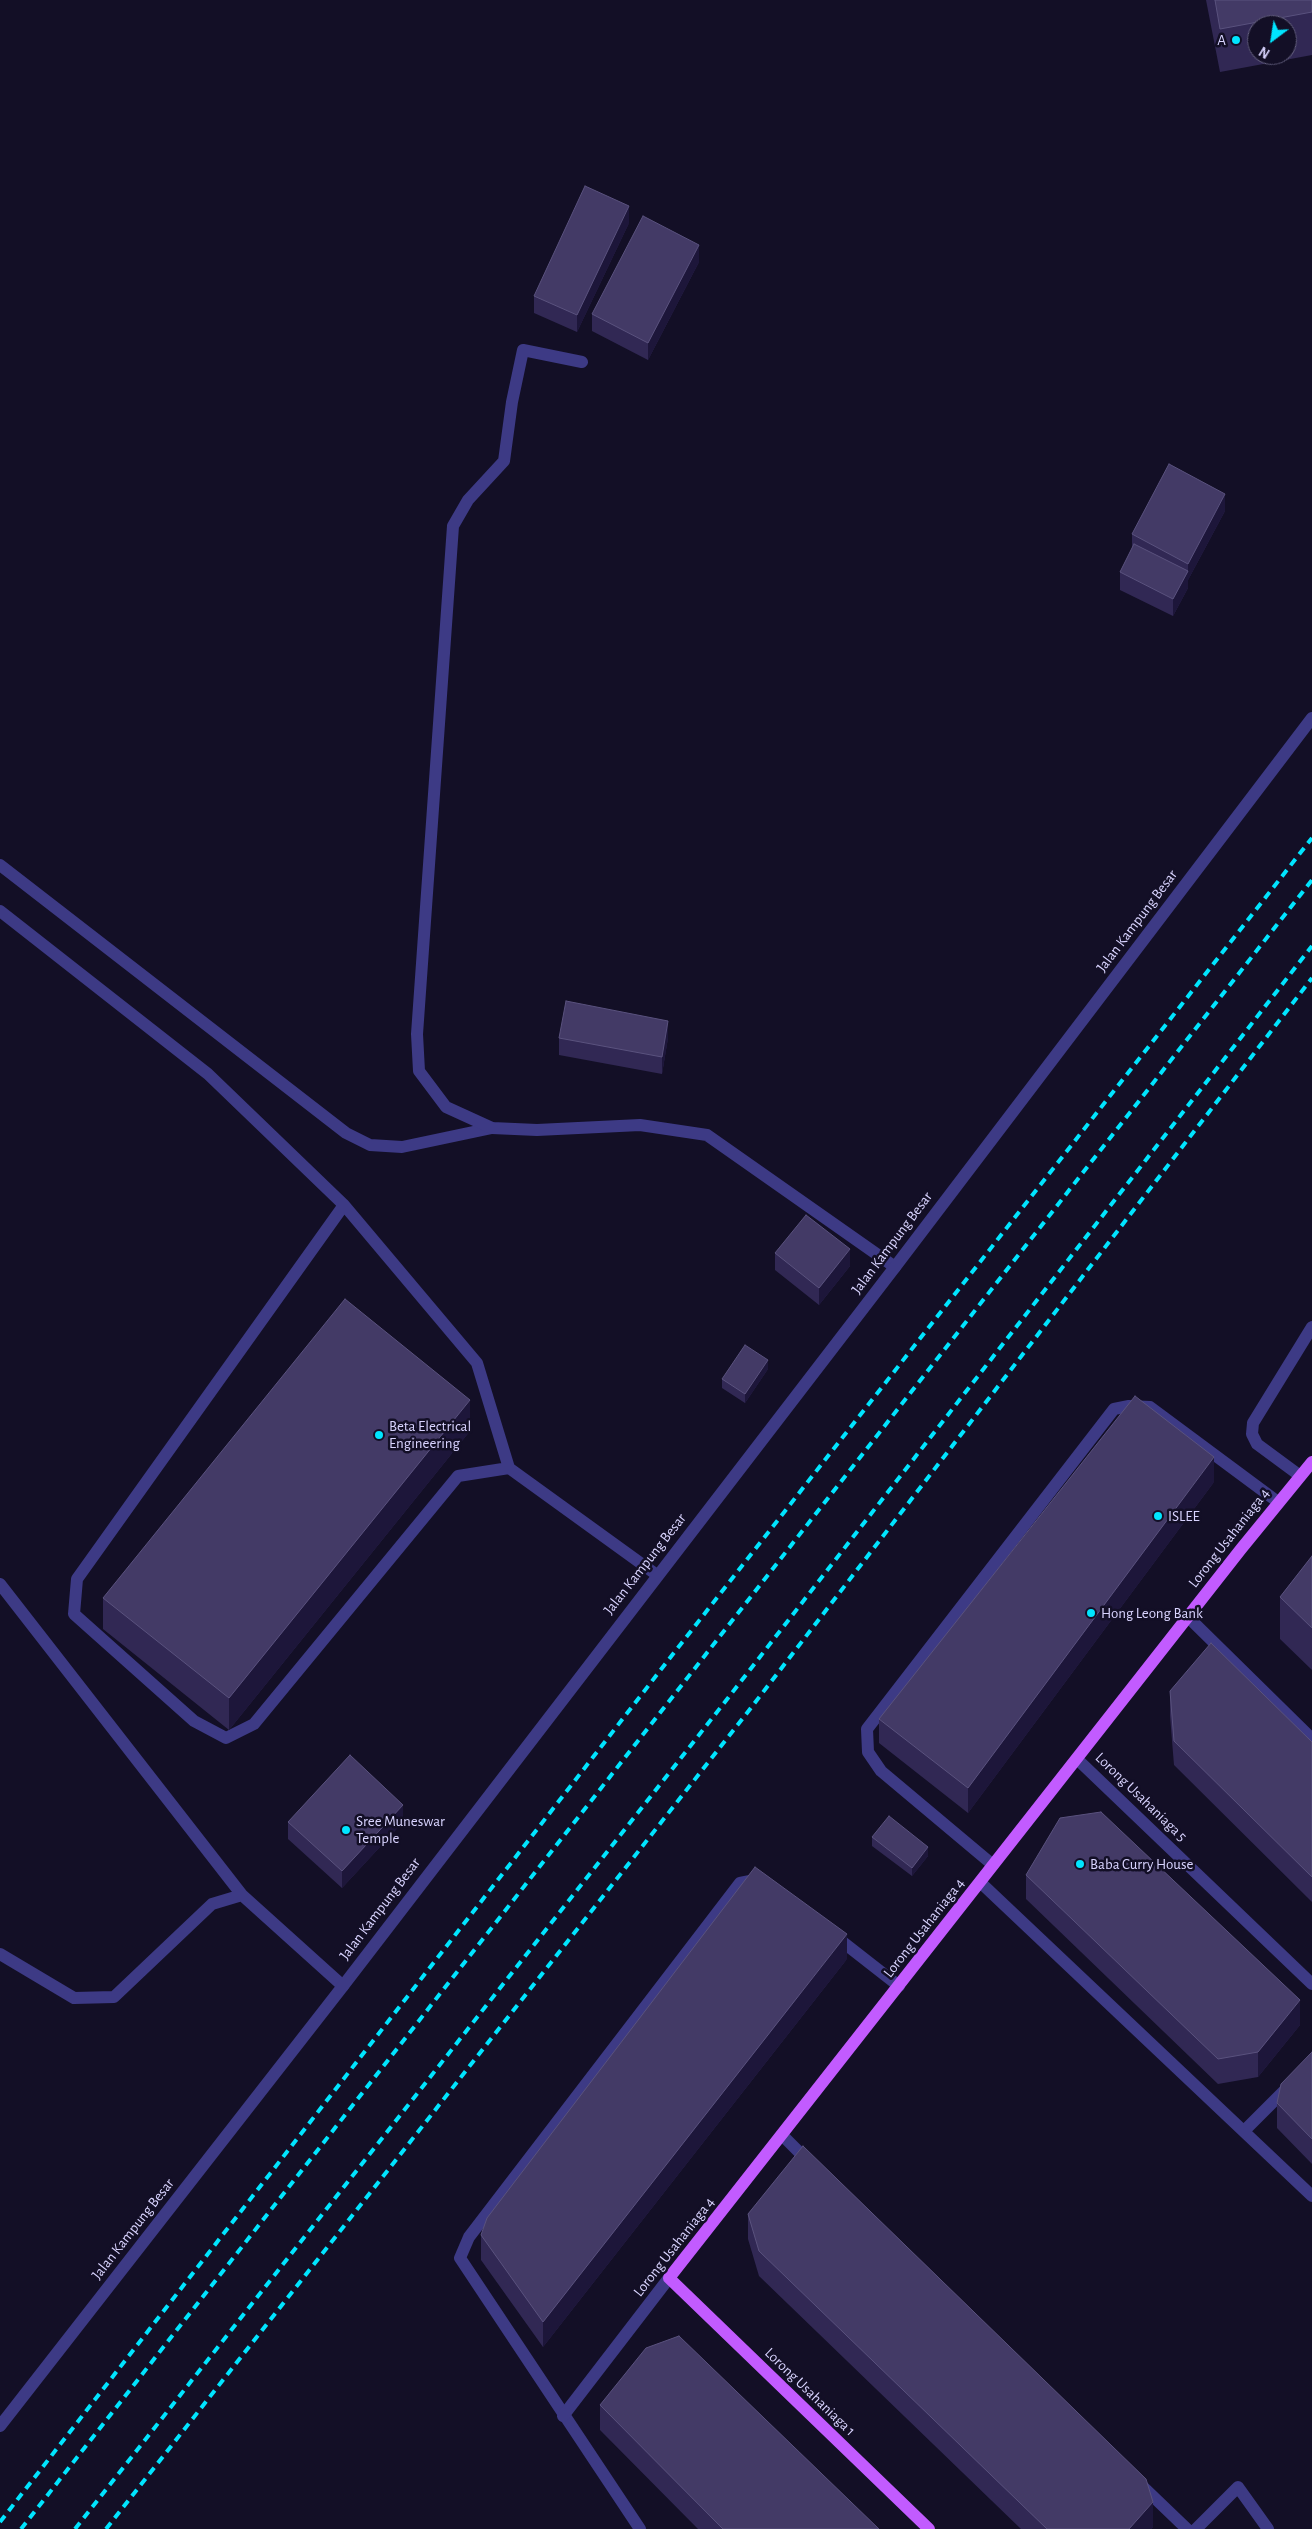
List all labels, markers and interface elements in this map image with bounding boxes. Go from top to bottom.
north arrow [1247,15,1297,65]
place label: A [1217,31,1226,49]
marker: A [1230,34,1242,46]
text: N [1257,43,1273,61]
street label: Jalan Kampung Besar [1093,866,1181,976]
street label: Jalan Kampung Besar [848,1188,936,1298]
place label: Beta Electrical Engineering [389,1417,471,1452]
marker: Beta Electrical Engineering [373,1429,385,1441]
street label: Lorong Usahaniaga 4 [1185,1485,1273,1591]
place label: ISLEE [1168,1507,1200,1525]
street label: Jalan Kampung Besar [600,1510,690,1618]
marker: ISLEE [1152,1510,1164,1522]
place label: Hong Leong Bank [1101,1604,1203,1622]
marker: Hong Leong Bank [1085,1607,1097,1619]
street label: Lorong Usahaniaga 5 [1091,1749,1191,1845]
place label: Sree Muneswar Temple [356,1812,445,1847]
marker: Sree Muneswar Temple [340,1824,352,1836]
street label: Jalan Kampung Besar [336,1854,424,1964]
place label: Baba Curry House [1090,1855,1193,1873]
marker: Baba Curry House [1074,1858,1086,1870]
street label: Lorong Usahaniaga 4 [880,1875,968,1981]
street label: Jalan Kampung Besar [88,2175,178,2283]
street label: Lorong Usahaniaga 4 [630,2194,718,2300]
street label: Lorong Usahaniaga 1 [761,2344,859,2440]

